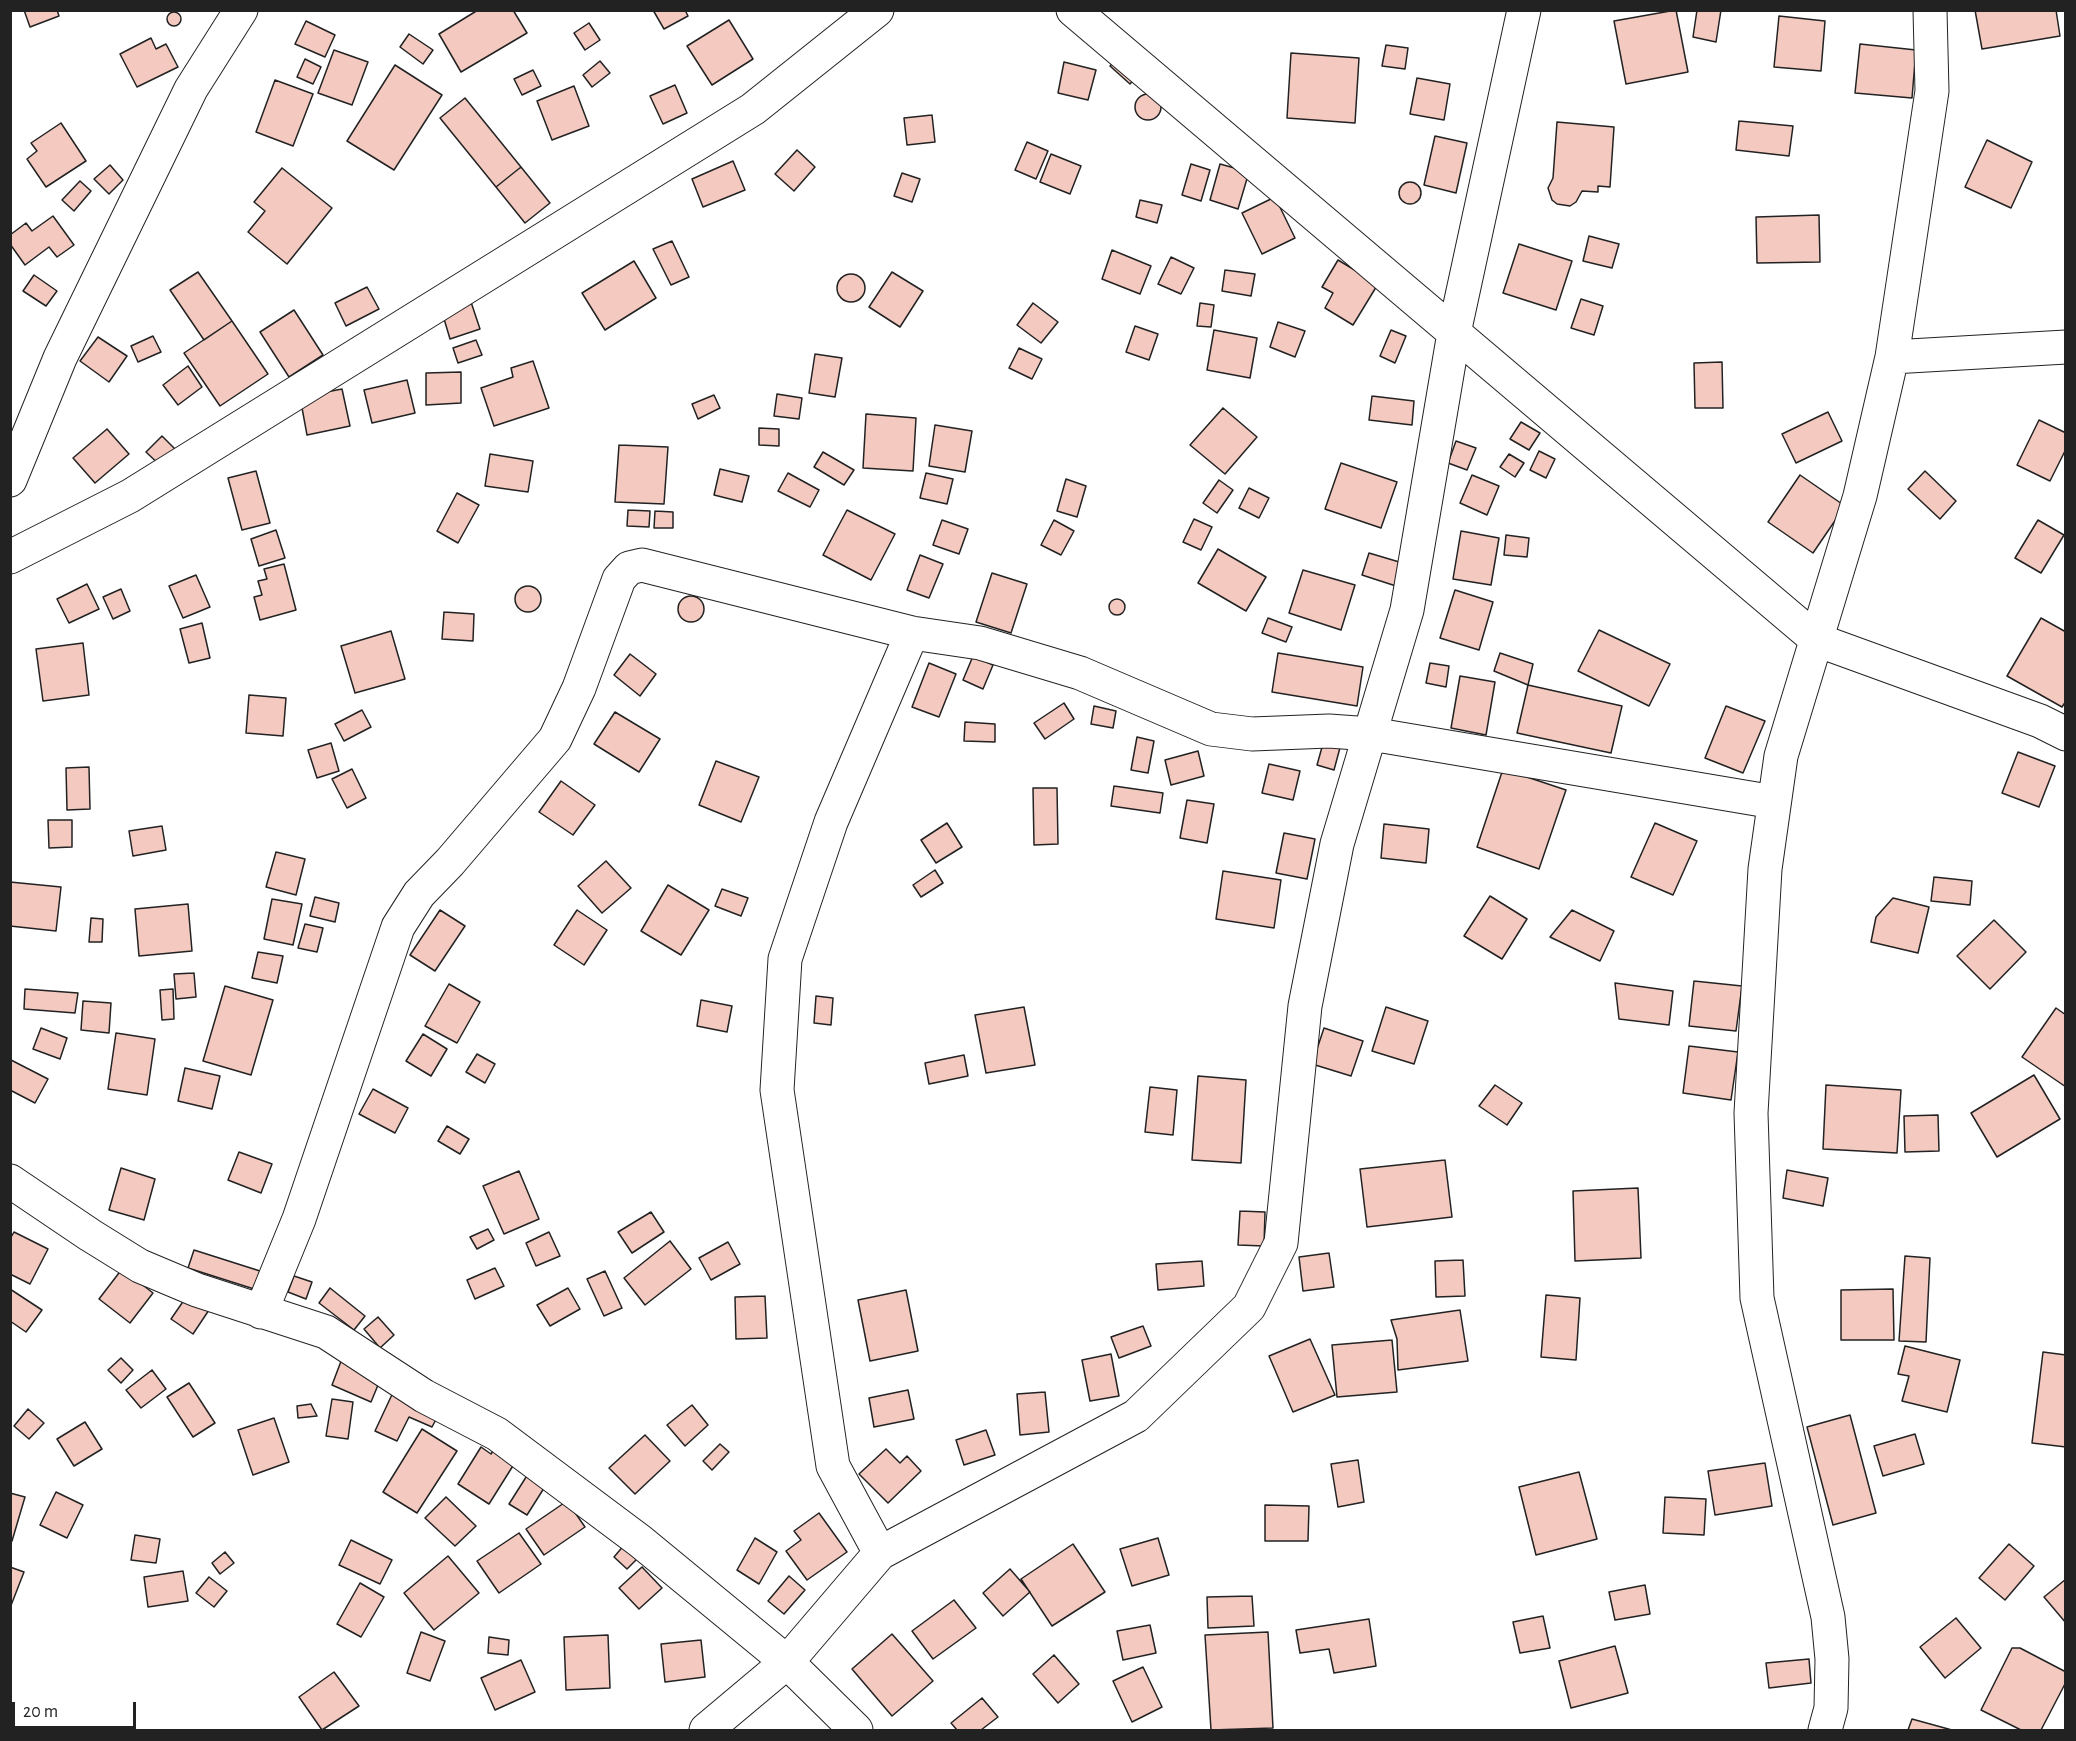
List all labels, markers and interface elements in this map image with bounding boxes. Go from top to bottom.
scale bar [15,1690,140,1728]
text: 20 m [23,1703,58,1721]

